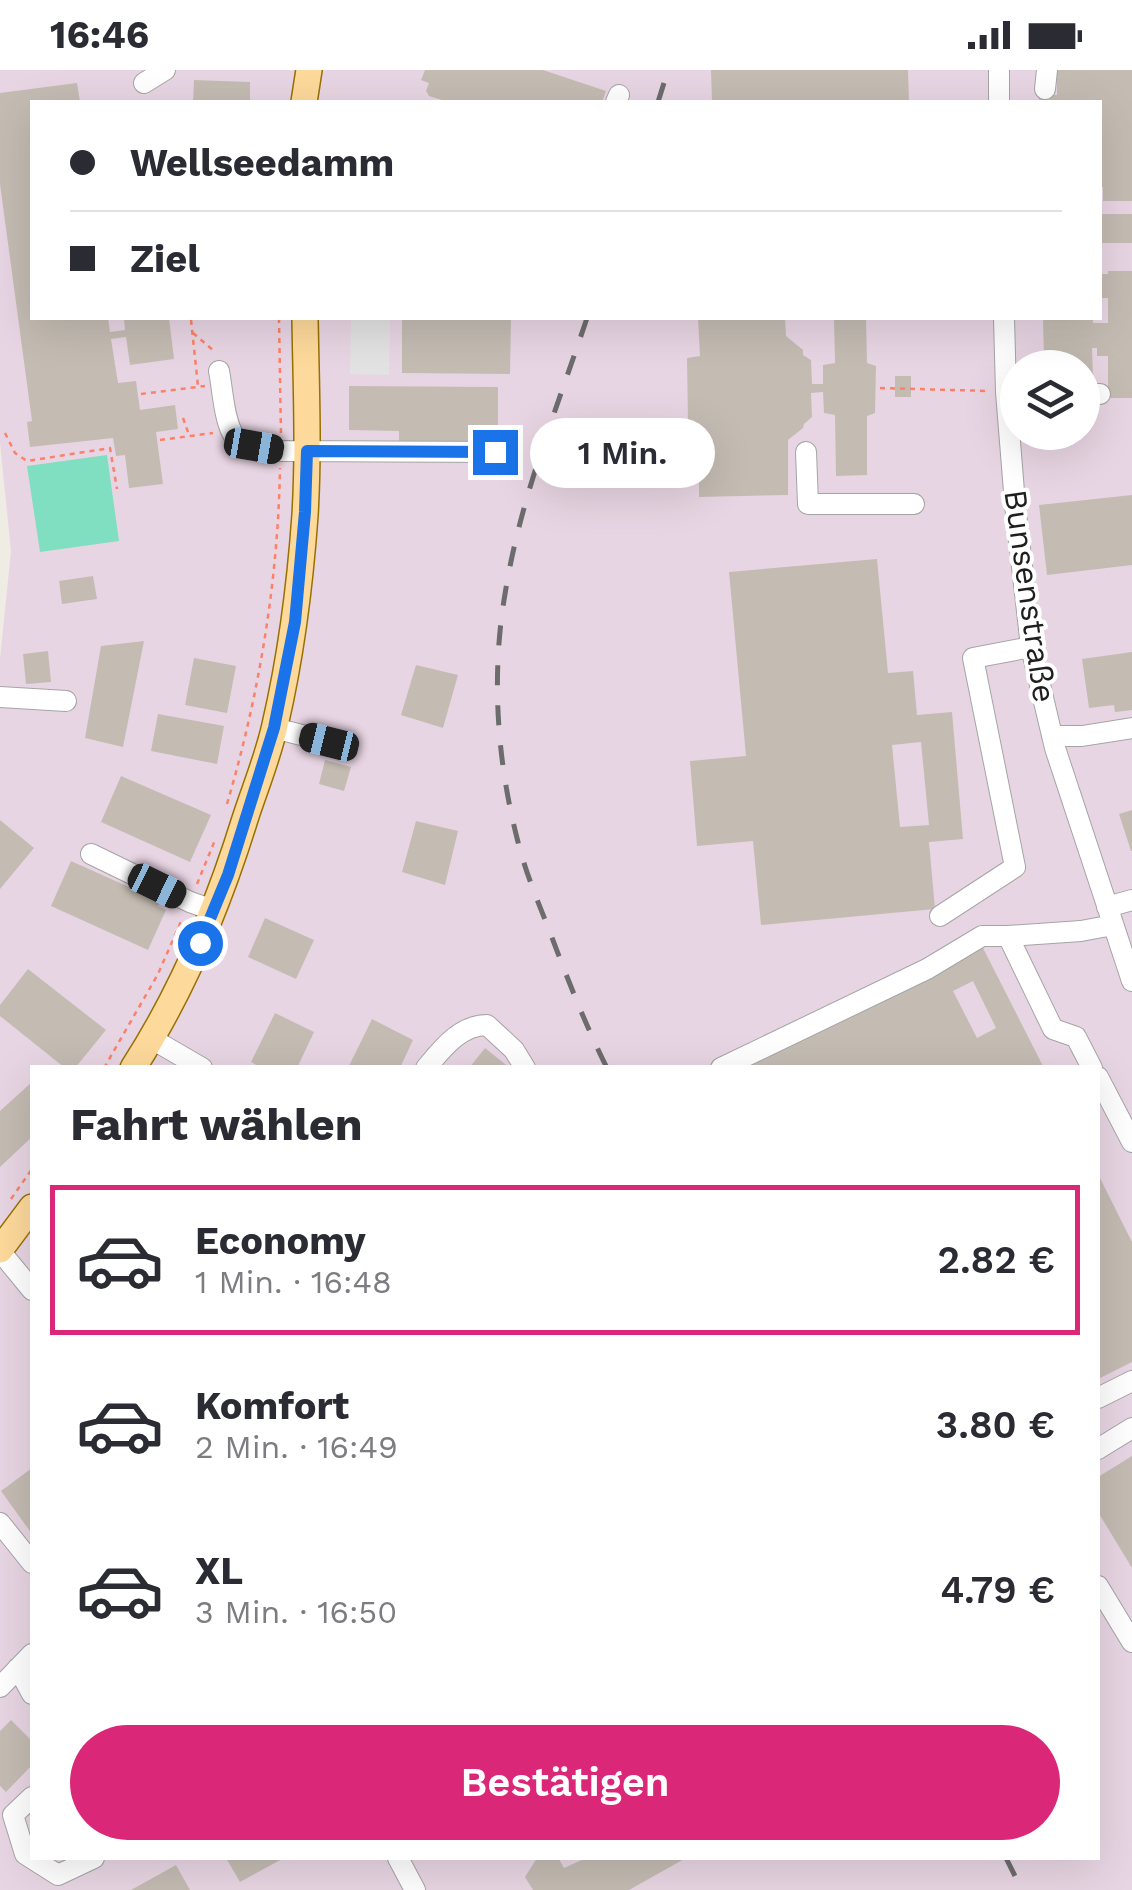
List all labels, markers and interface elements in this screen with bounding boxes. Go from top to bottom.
text: 16:46 [50,13,149,57]
text: Wellseedamm [130,141,394,185]
text: Ziel [130,237,200,281]
map controls [1000,350,1100,450]
button: layers [1000,350,1100,450]
callout: 1 Min. [530,417,715,487]
car [222,426,286,466]
route end [473,430,518,475]
text: 1 Min. [578,434,667,472]
street label: Bunsenstraße [996,487,1064,705]
car [296,720,362,764]
car [123,859,191,913]
route start [178,921,223,966]
text: Fahrt wählen [70,1098,363,1151]
icon: car [75,1215,165,1305]
text: Economy [195,1219,366,1263]
text: 2.82 € [937,1238,1055,1282]
text: 1 Min. · 16:48 [195,1263,392,1301]
icon: car [75,1380,165,1470]
text: Komfort [195,1384,349,1428]
text: 3.80 € [936,1403,1055,1447]
text: 2 Min. · 16:49 [195,1428,398,1466]
icon: car [75,1545,165,1635]
text: XL [195,1549,243,1593]
text: 4.79 € [940,1568,1055,1612]
text: 3 Min. · 16:50 [195,1593,397,1631]
button: Bestätigen [70,1725,1060,1840]

